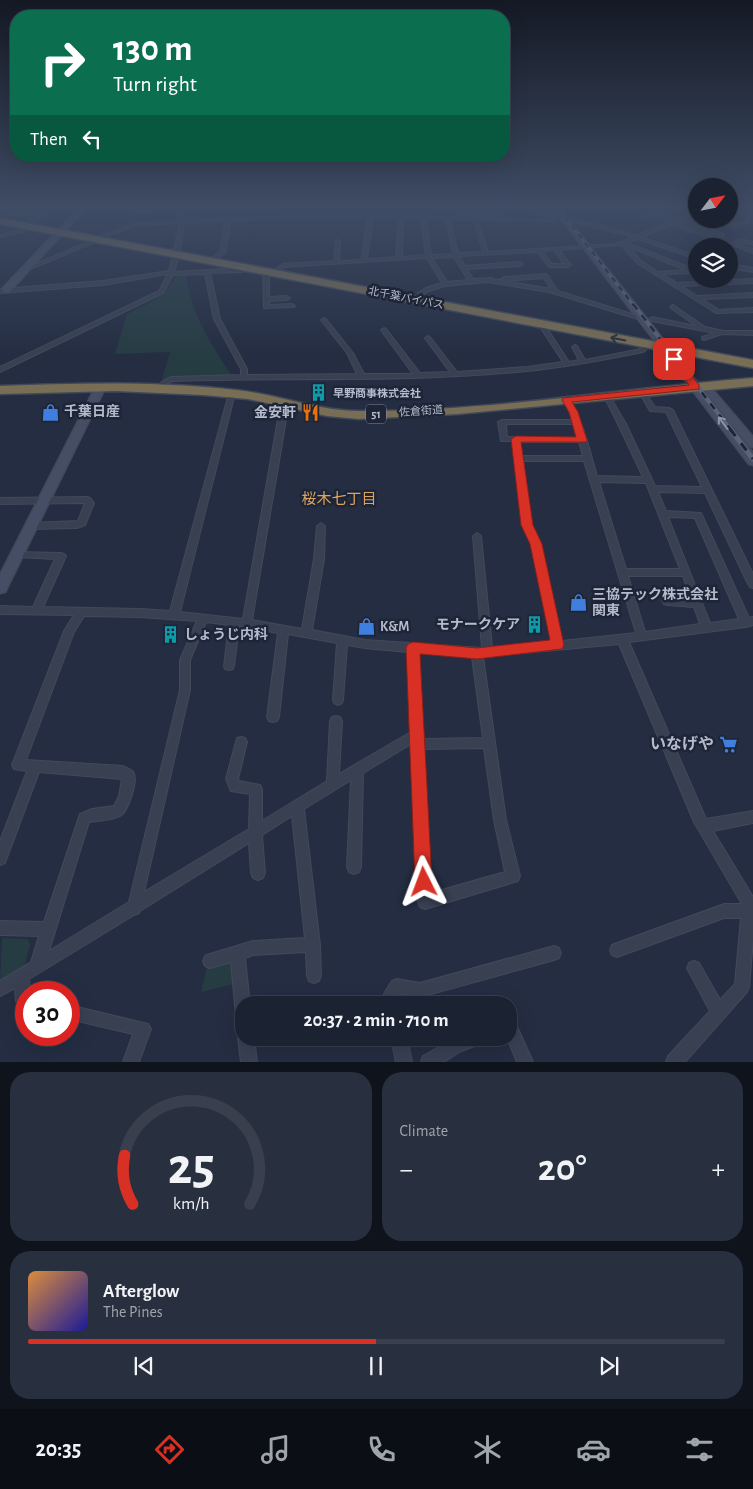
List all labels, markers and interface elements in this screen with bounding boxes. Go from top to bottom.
icon: right [30,30,95,95]
text: 130 m [113,32,192,67]
text: Turn right [113,73,197,95]
icon: left [78,125,106,153]
text: Then [30,130,68,149]
north arrow [688,178,738,228]
map controls [688,178,738,288]
button: layers [688,238,738,288]
street label: 北千葉バイパス [367,284,445,311]
one-way arrow [610,334,626,344]
pin [653,338,695,380]
icon: arrive [660,345,688,373]
building icon: 早野商事株式会社 [309,383,329,403]
place label: 早野商事株式会社 [333,387,421,399]
shop icon: 千葉日産 [40,402,60,422]
restaurant icon: 金安軒 [300,403,320,423]
street label: 佐倉街道 [399,403,443,418]
place label: 千葉日産 [64,404,120,419]
road number: 51 [366,404,386,424]
place label: 金安軒 [254,405,296,420]
one-way arrow [718,416,728,430]
district label: 桜木七丁目 [301,491,377,507]
place label: 三協テック株式会社 関東 [592,586,718,618]
shop icon: 三協テック株式会社 関東 [568,593,588,613]
building icon: モナークケア [524,615,544,635]
shop icon: K&M [356,617,376,637]
place label: モナークケア [436,617,520,632]
place label: K&M [380,620,409,634]
building icon: しょうじ内科 [160,625,180,645]
place label: しょうじ内科 [184,627,268,642]
supermarket icon: いなげや [718,734,738,754]
place label: いなげや [650,735,714,752]
position arrow [397,855,449,907]
speed limit sign: 30 [15,981,80,1046]
text: 20:37 · 2 min · 710 m [303,1011,449,1030]
text: Climate [400,1123,448,1139]
text: 25 [167,1141,214,1193]
text: 20° [538,1150,587,1188]
text: − [400,1156,413,1184]
text: + [712,1156,725,1184]
text: km/h [172,1195,209,1213]
text: Afterglow [103,1282,179,1301]
text: The Pines [103,1304,163,1320]
icon: previous [130,1352,158,1380]
icon: pause [362,1352,390,1380]
icon: next [595,1352,623,1380]
icon: directions [152,1432,187,1467]
icon: music [258,1432,293,1467]
icon: phone [364,1432,399,1467]
icon: climate [470,1432,505,1467]
icon: car [576,1432,611,1467]
icon: filters [682,1432,717,1467]
text: 20:35 [36,1438,81,1460]

